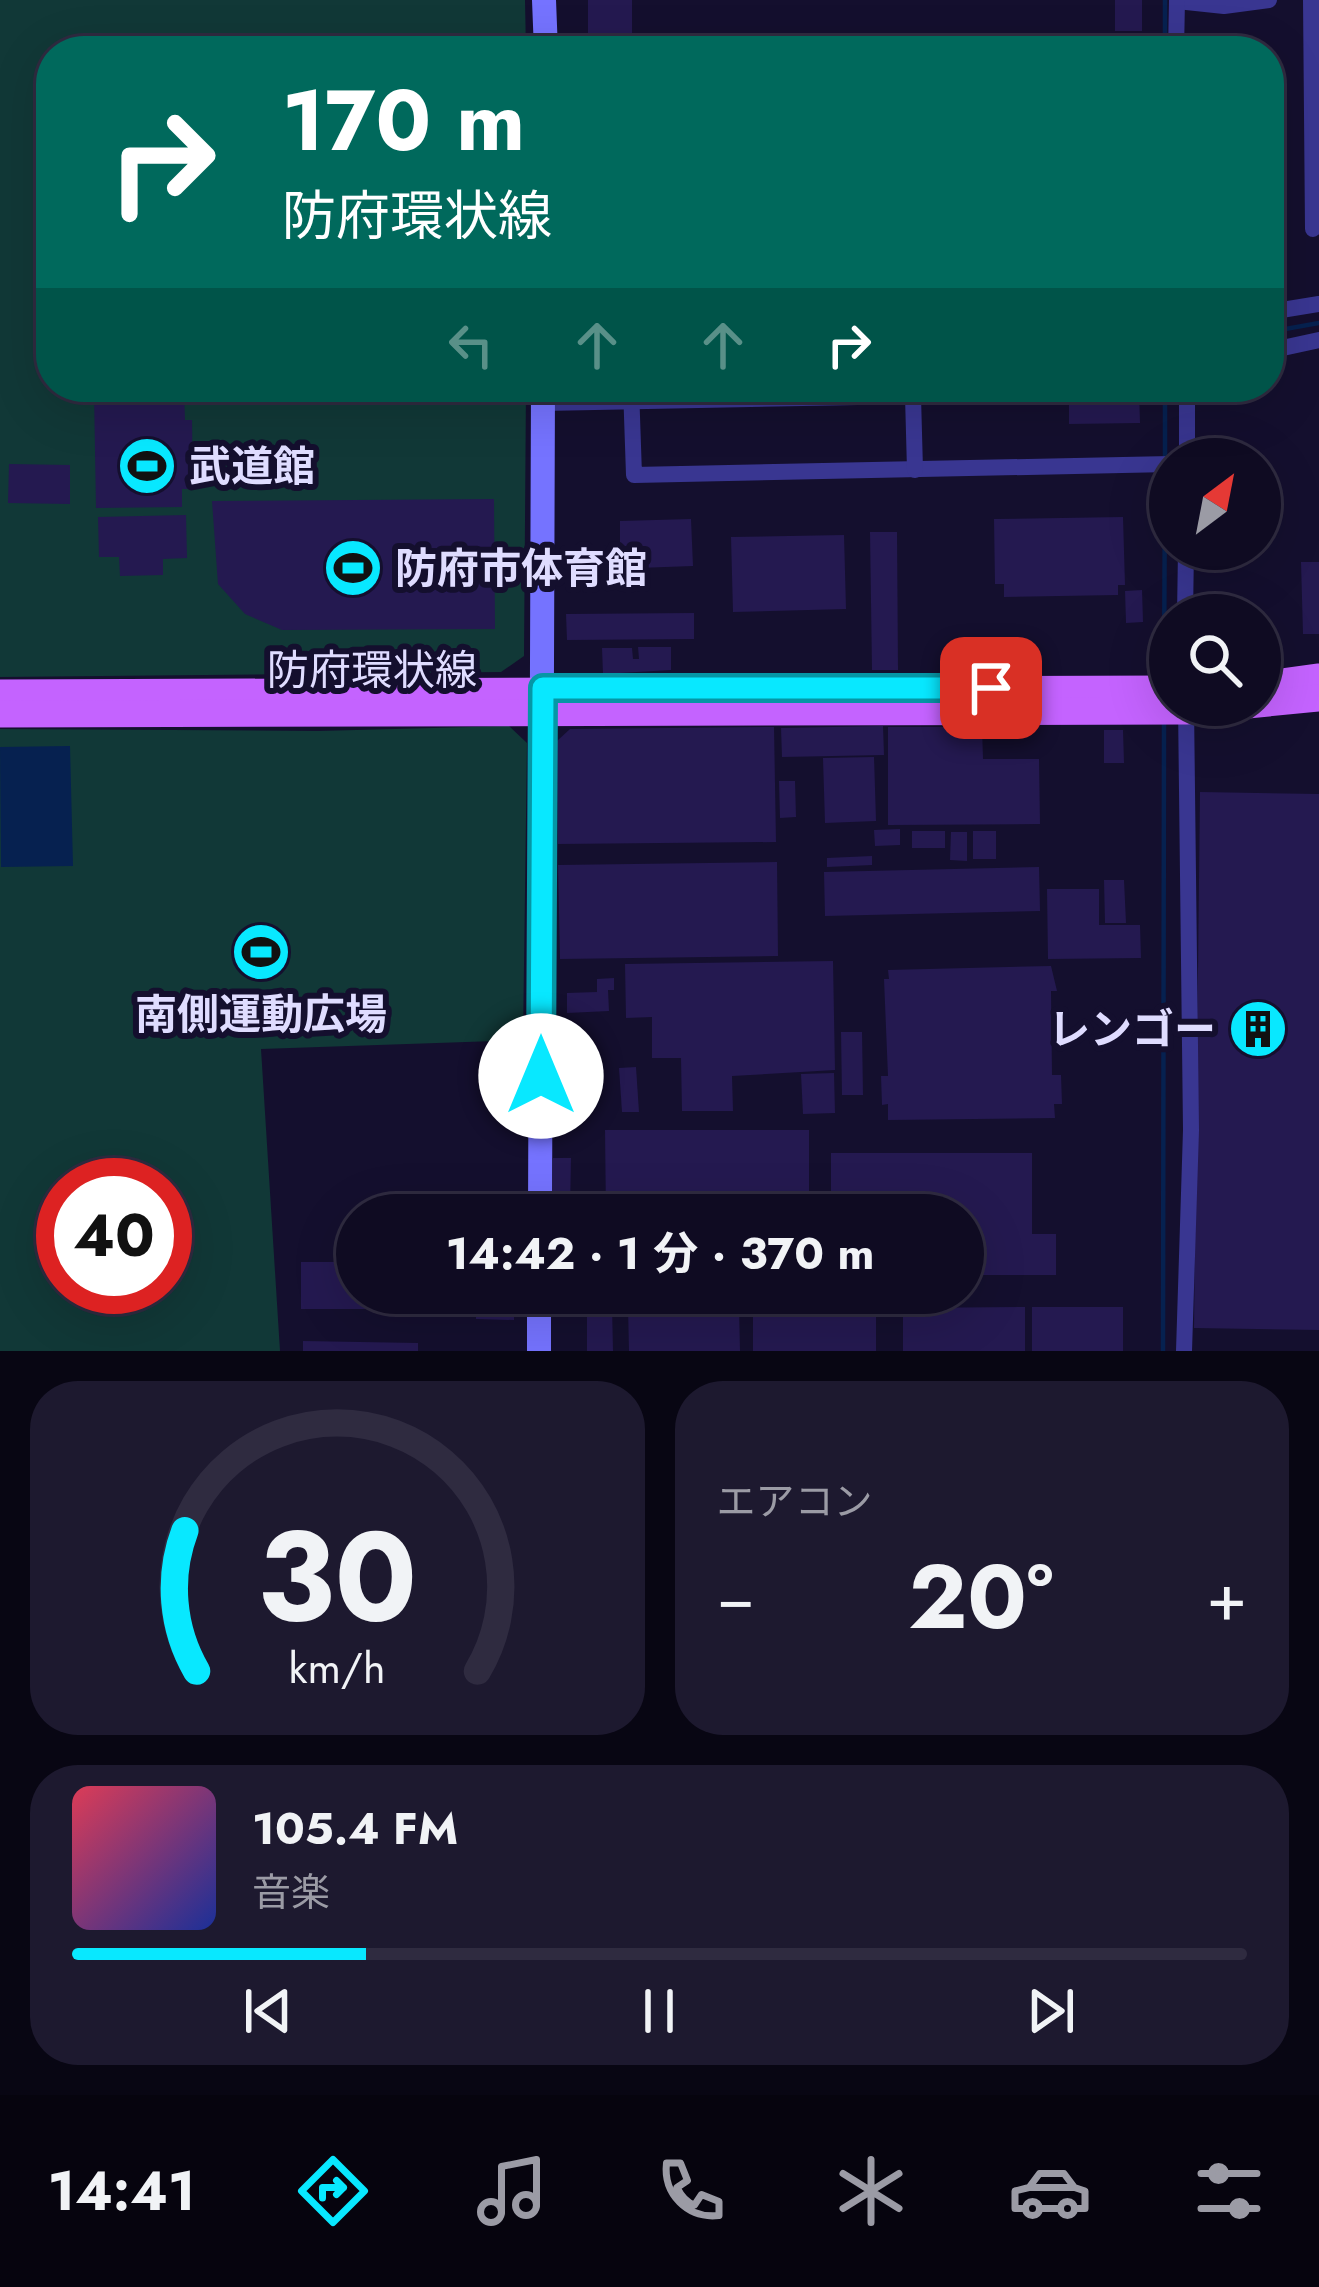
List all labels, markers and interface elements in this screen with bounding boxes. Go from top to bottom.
text: 170 m [282,60,525,182]
icon: right [84,84,240,240]
text: 防府環状線 [282,177,552,255]
icon: left [438,312,504,378]
icon: ahead [564,312,630,378]
icon: ahead [690,312,756,378]
icon: right [816,312,882,378]
sports icon: 武道館 [116,435,178,497]
place label: 武道館 [189,436,315,497]
north arrow [1149,438,1281,570]
map controls [1149,438,1281,726]
sports icon: 防府市体育館 [322,537,384,599]
place label: 防府市体育館 [395,538,647,599]
button: search [1149,594,1281,726]
pin [940,637,1042,739]
street label: 防府環状線 [267,640,477,701]
icon: arrive [958,655,1024,721]
sports icon: 南側運動広場 [230,921,292,983]
place label: 南側運動広場 [135,984,387,1045]
building icon: レンゴー [1227,998,1289,1060]
place label: レンゴー [1048,999,1216,1060]
position arrow [478,1013,604,1139]
speed limit sign: 40 [36,1158,192,1314]
text: 14:42 · 1 分 · 370 m [446,1221,874,1286]
text: エアコン [717,1473,873,1530]
text: 30 [257,1486,417,1667]
text: 20° [908,1532,1054,1662]
text: − [717,1549,755,1645]
text: + [1206,1549,1247,1645]
text: km/h [289,1637,386,1699]
text: 105.4 FM [252,1796,458,1861]
text: 音楽 [252,1864,330,1921]
icon: previous [235,1978,301,2044]
icon: pause [626,1978,692,2044]
icon: next [1018,1978,1084,2044]
icon: directions [291,2149,375,2233]
icon: music [470,2149,554,2233]
icon: phone [649,2149,733,2233]
icon: climate [829,2149,913,2233]
icon: car [1008,2149,1092,2233]
icon: filters [1187,2149,1271,2233]
text: 14:41 [48,2152,195,2230]

